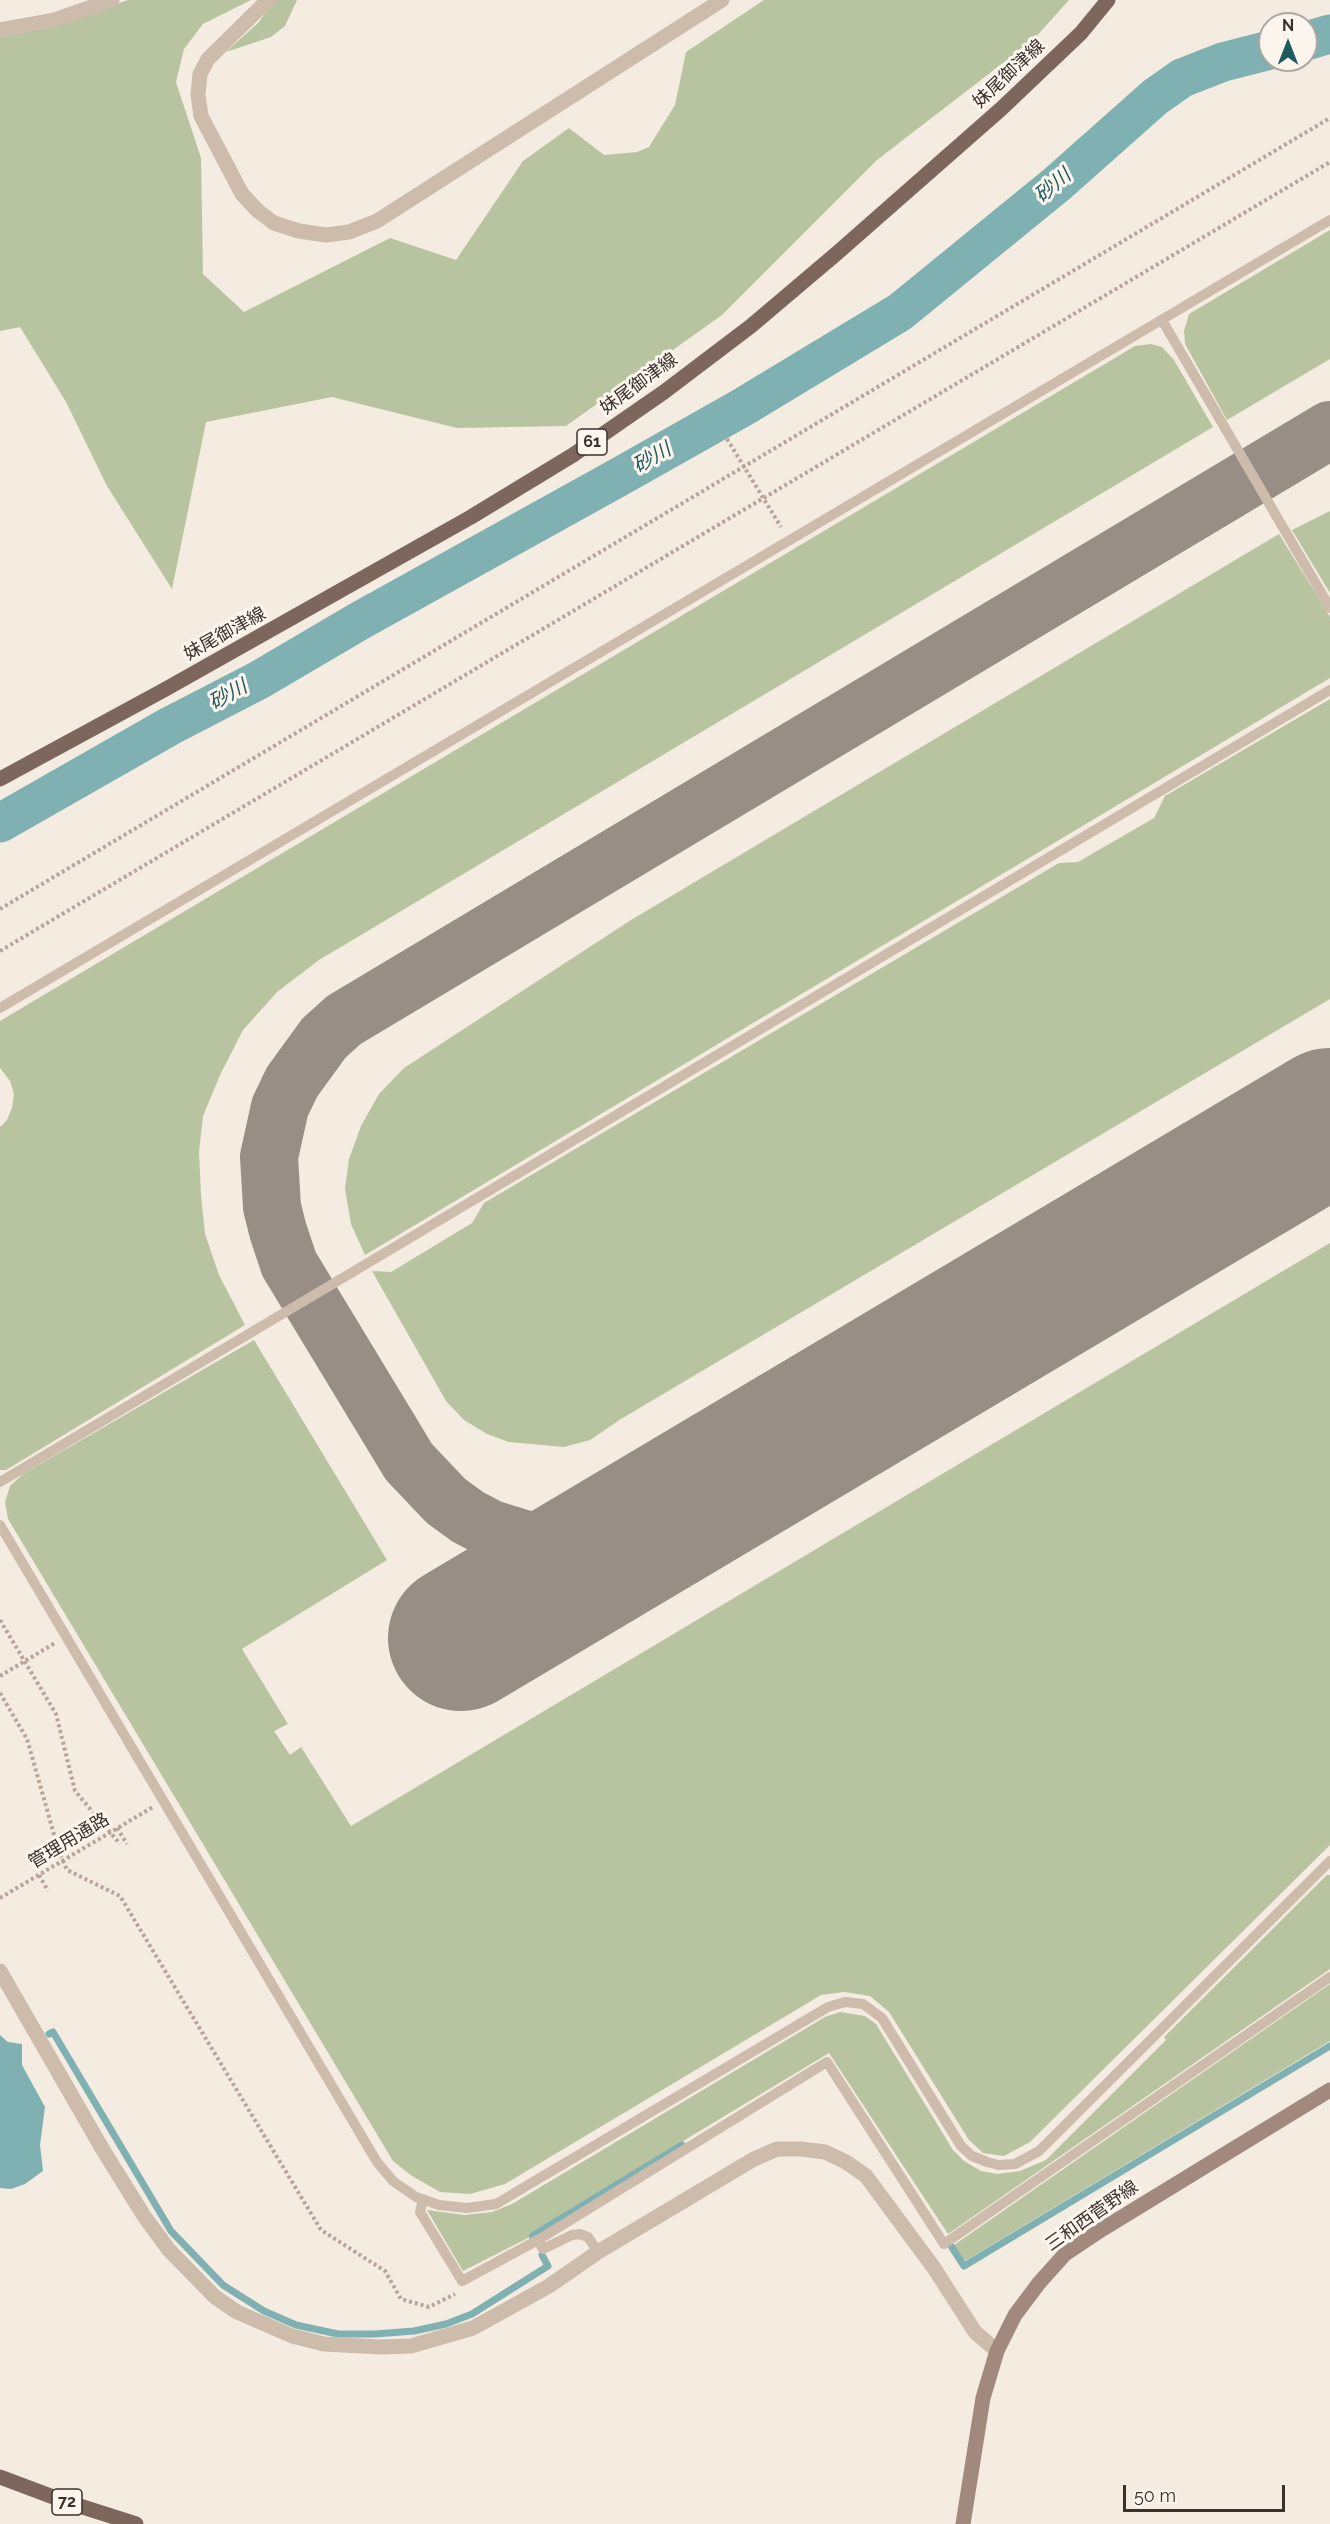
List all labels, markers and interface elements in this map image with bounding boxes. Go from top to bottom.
north arrow [1258,12,1318,72]
text: N [1282,16,1294,35]
street label: 妹尾御津線 [969,35,1049,113]
water label: 砂川 [1030,164,1076,208]
street label: 妹尾御津線 [596,349,682,419]
road number: 61 [577,429,607,455]
water label: 砂川 [629,438,675,478]
street label: 妹尾御津線 [180,603,270,665]
water label: 砂川 [205,675,251,715]
street label: 管理用通路 [25,1809,113,1873]
street label: 三和西菅野線 [1042,2176,1142,2256]
scale bar [1126,2473,1288,2511]
text: 50 m [1134,2485,1176,2506]
road number: 72 [52,2489,82,2515]

